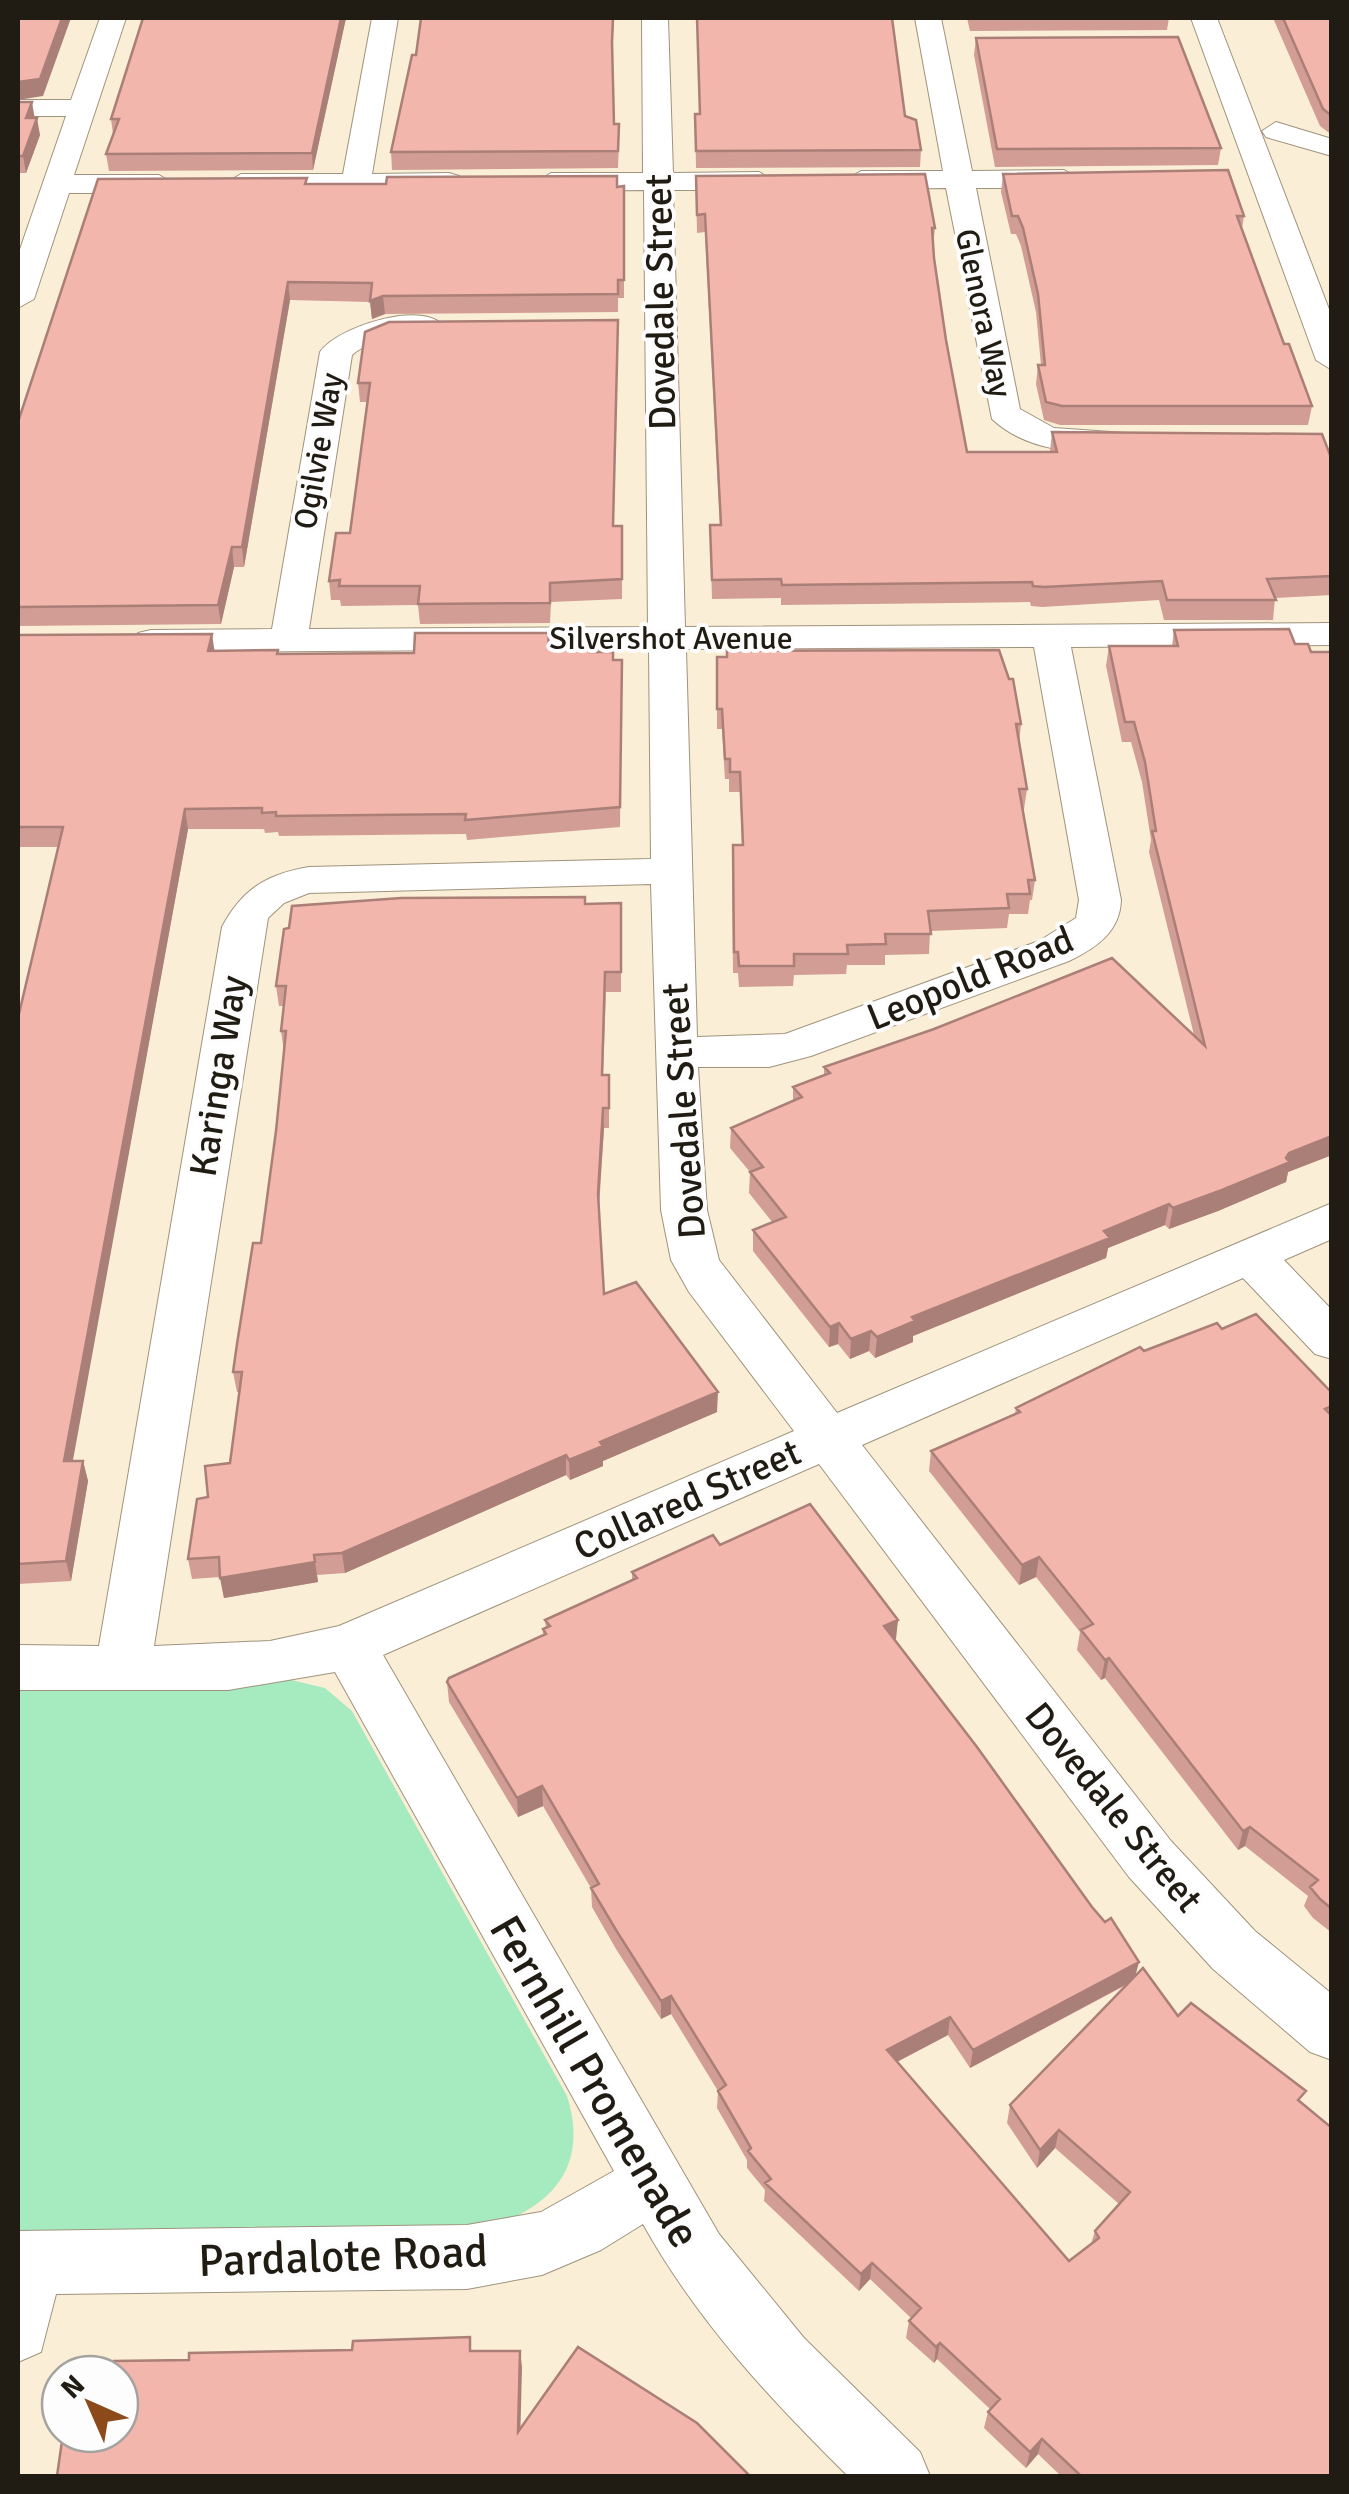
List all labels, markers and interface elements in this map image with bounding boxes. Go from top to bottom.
street label: Dovedale Street [635,173,686,431]
street label: Glenora Way [947,225,1020,401]
street label: Ogilvie Way [286,370,351,532]
street label: Silvershot Avenue [549,619,793,658]
street label: Leopold Road [860,916,1080,1041]
street label: Karinga Way [179,972,258,1180]
street label: Dovedale Street [651,981,716,1240]
street label: Collared Street [566,1428,808,1570]
street label: Dovedale Street [1015,1693,1213,1922]
street label: Fernhill Promenade [477,1906,712,2258]
street label: Pardalote Road [197,2224,489,2289]
north arrow [40,2354,140,2454]
text: N [54,2368,92,2406]

